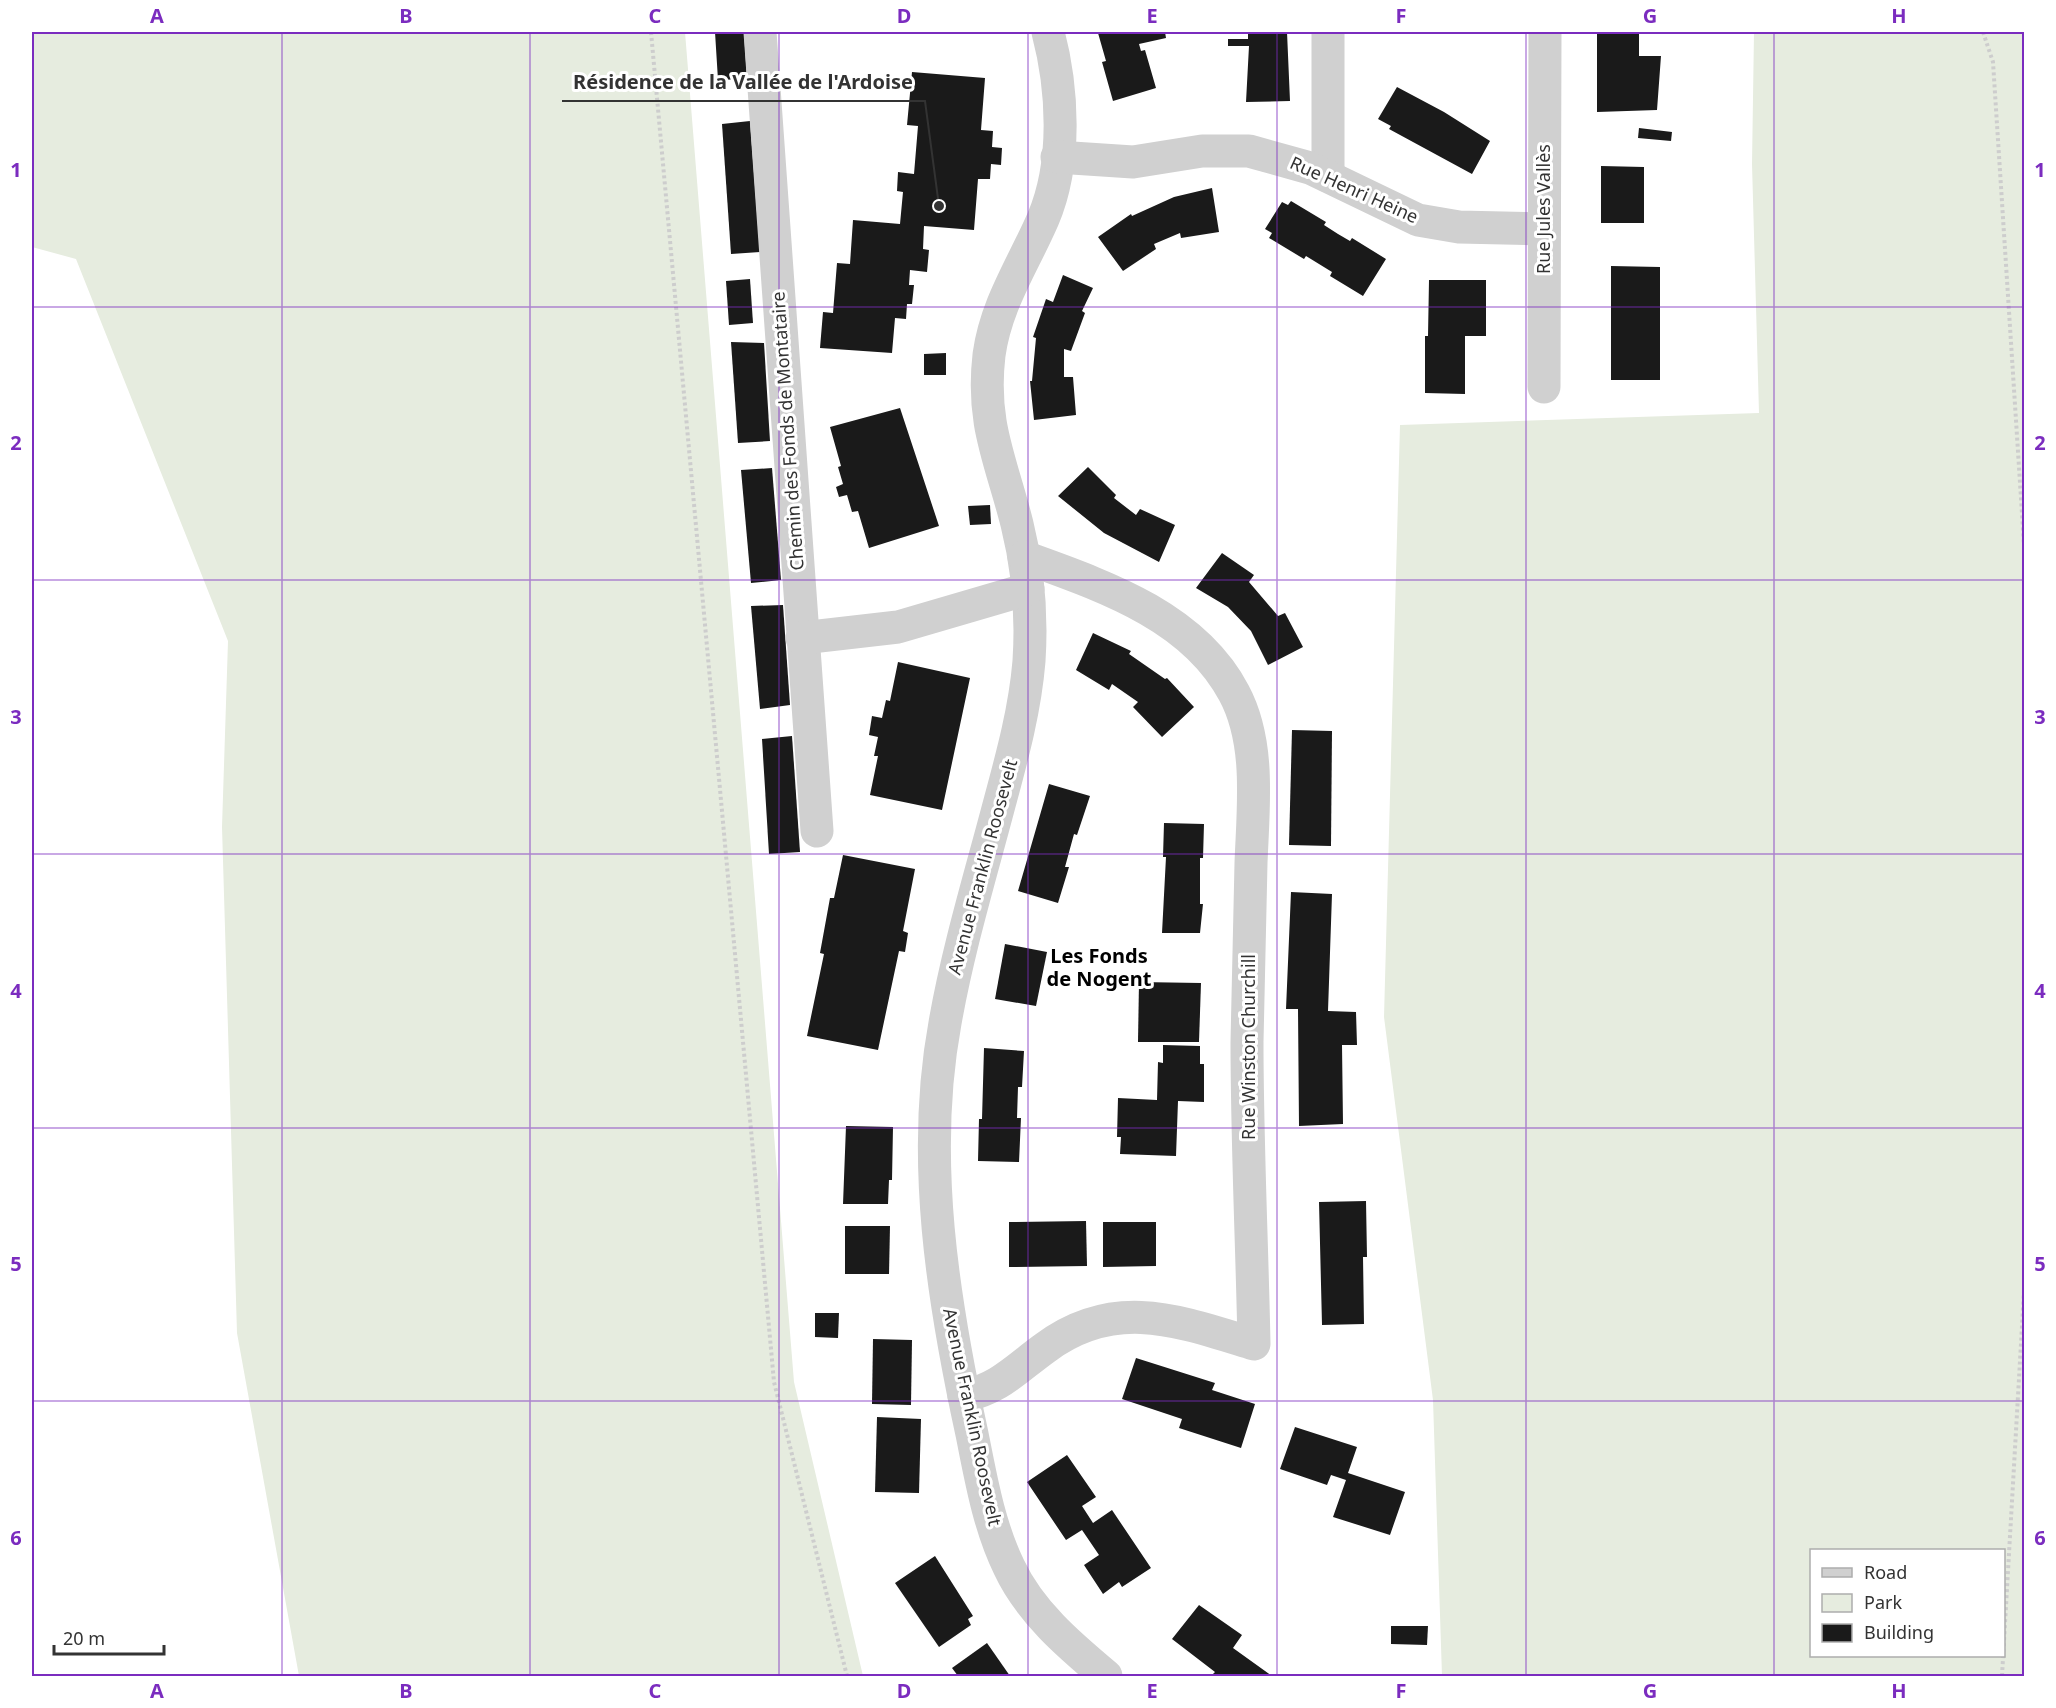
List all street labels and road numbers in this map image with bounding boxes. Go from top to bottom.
street label: Rue Jules Vallès [1531,144,1555,274]
street label: Rue Henri Heine [1287,150,1422,228]
street label: Chemin des Fonds de Montataire [765,291,809,571]
street label: Avenue Franklin Roosevelt [942,756,1022,977]
street label: Rue Winston Churchill [1236,954,1260,1140]
street label: Avenue Franklin Roosevelt [938,1306,1008,1528]

